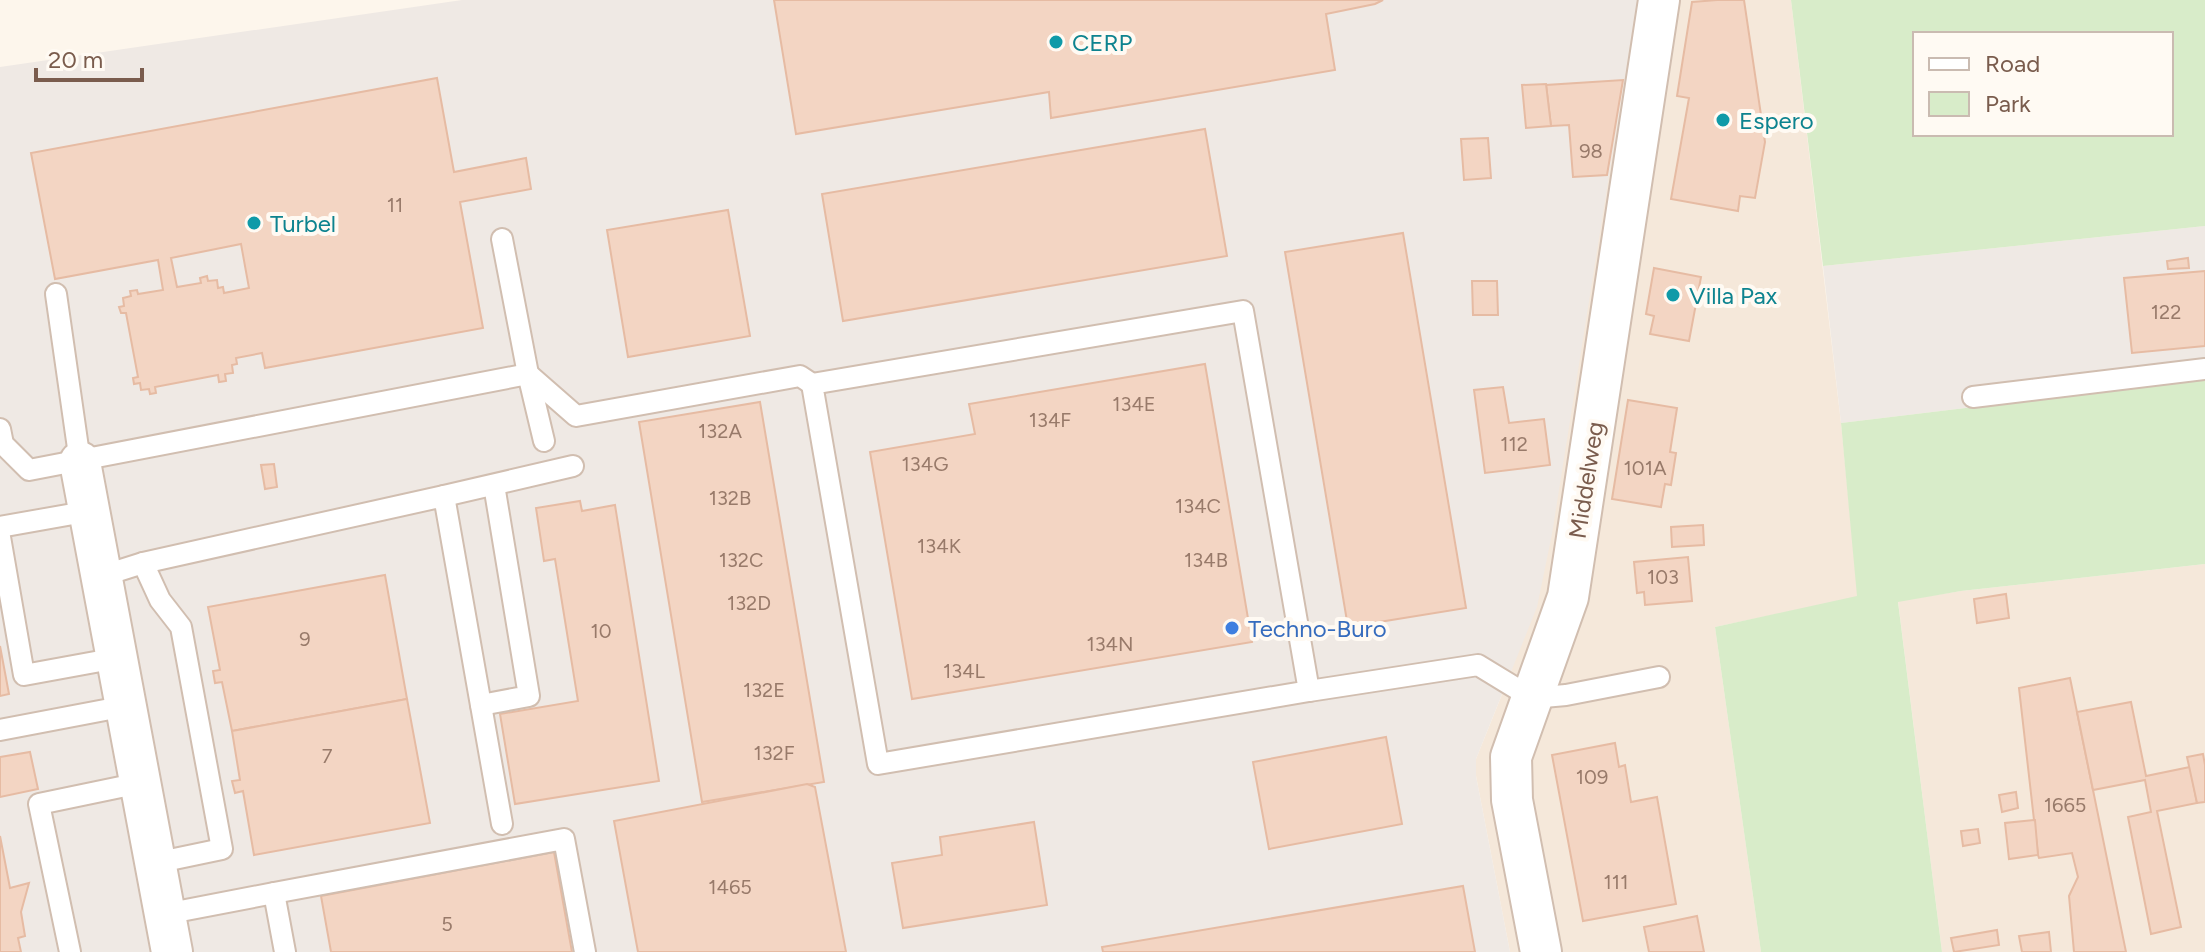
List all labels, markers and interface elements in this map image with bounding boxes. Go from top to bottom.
place label: CERP [1072,28,1133,57]
scale bar [36,32,142,82]
legend [1913,32,2173,136]
marker: CERP [1047,33,1065,51]
text: 20 m [48,45,103,74]
text: Road [1985,49,2040,78]
text: Park [1985,89,2031,118]
place label: Espero [1739,106,1814,135]
marker: Espero [1714,111,1732,129]
house number: 98 [1579,139,1603,163]
house number: 11 [387,193,403,217]
place label: Turbel [270,209,336,238]
marker: Turbel [245,214,263,232]
place label: Villa Pax [1689,281,1778,310]
marker: Villa Pax [1664,286,1682,304]
house number: 122 [2151,300,2181,324]
house number: 134E [1112,392,1156,416]
house number: 134F [1029,408,1071,432]
house number: 132A [698,419,742,443]
street label: Middelweg [1562,419,1610,541]
house number: 112 [1500,432,1528,456]
house number: 134G [902,452,948,476]
house number: 101A [1624,456,1667,480]
house number: 132B [709,486,751,510]
house number: 134C [1175,494,1221,518]
house number: 134K [917,534,962,558]
house number: 132C [719,548,763,572]
house number: 134B [1184,548,1228,572]
house number: 103 [1647,565,1679,589]
house number: 132D [727,591,771,615]
place label: Techno-Buro [1248,614,1387,643]
house number: 10 [590,619,612,643]
marker: Techno-Buro [1223,619,1241,637]
house number: 9 [299,627,311,651]
house number: 134N [1086,632,1134,656]
house number: 134L [943,659,986,683]
house number: 132E [743,678,785,702]
house number: 132F [753,741,795,765]
house number: 7 [322,744,333,768]
house number: 109 [1576,765,1608,789]
house number: 1665 [2044,793,2086,817]
house number: 111 [1604,870,1628,894]
house number: 1465 [708,875,752,899]
house number: 5 [441,912,453,936]

